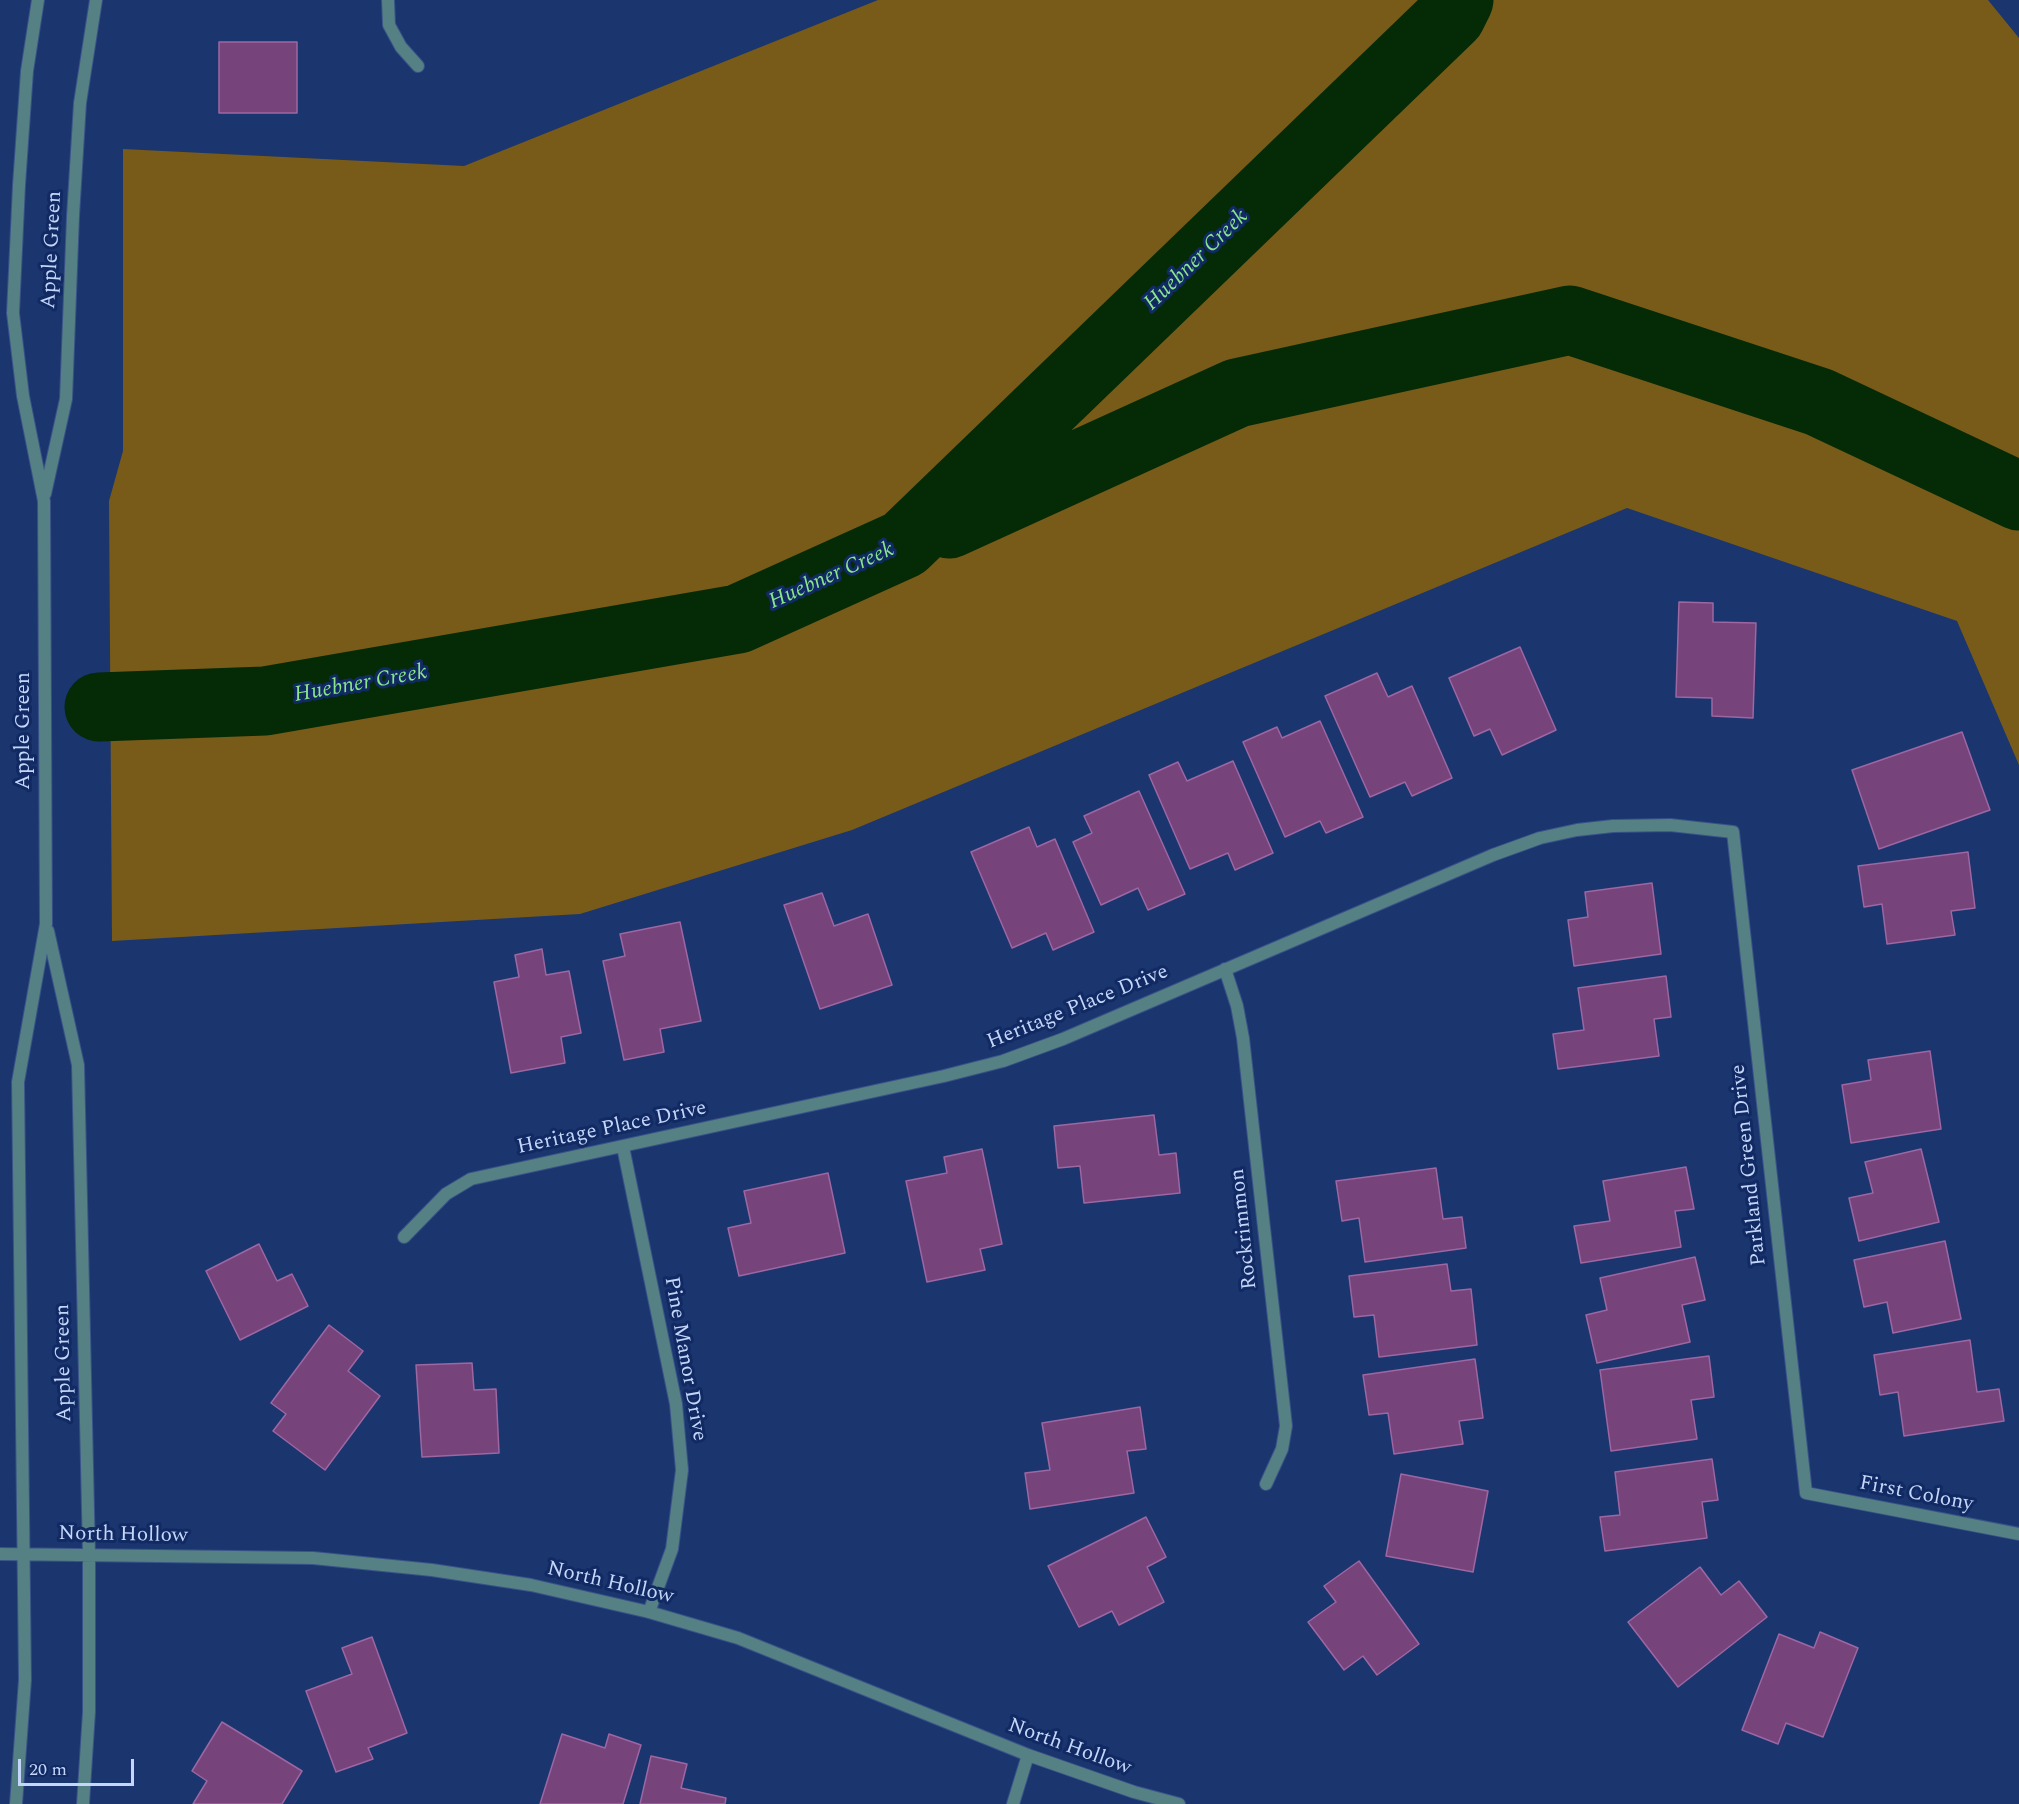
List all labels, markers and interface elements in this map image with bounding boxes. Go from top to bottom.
street label: Apple Green [37,190,69,310]
water label: Huebner Creek [1140,205,1254,317]
water label: Huebner Creek [765,538,899,616]
water label: Huebner Creek [293,660,429,710]
street label: Apple Green [12,672,38,790]
street label: Heritage Place Drive [984,960,1172,1056]
street label: Parkland Green Drive [1727,1063,1773,1267]
street label: Heritage Place Drive [515,1097,709,1161]
street label: Rockrimmon [1226,1167,1264,1291]
street label: Pine Manor Drive [657,1275,711,1443]
street label: Apple Green [51,1304,79,1422]
street label: First Colony [1857,1472,1975,1518]
street label: North Hollow [58,1522,188,1550]
street label: North Hollow [544,1557,676,1611]
street label: North Hollow [1004,1714,1134,1782]
scale bar [21,1747,136,1785]
text: 20 m [29,1756,67,1783]

